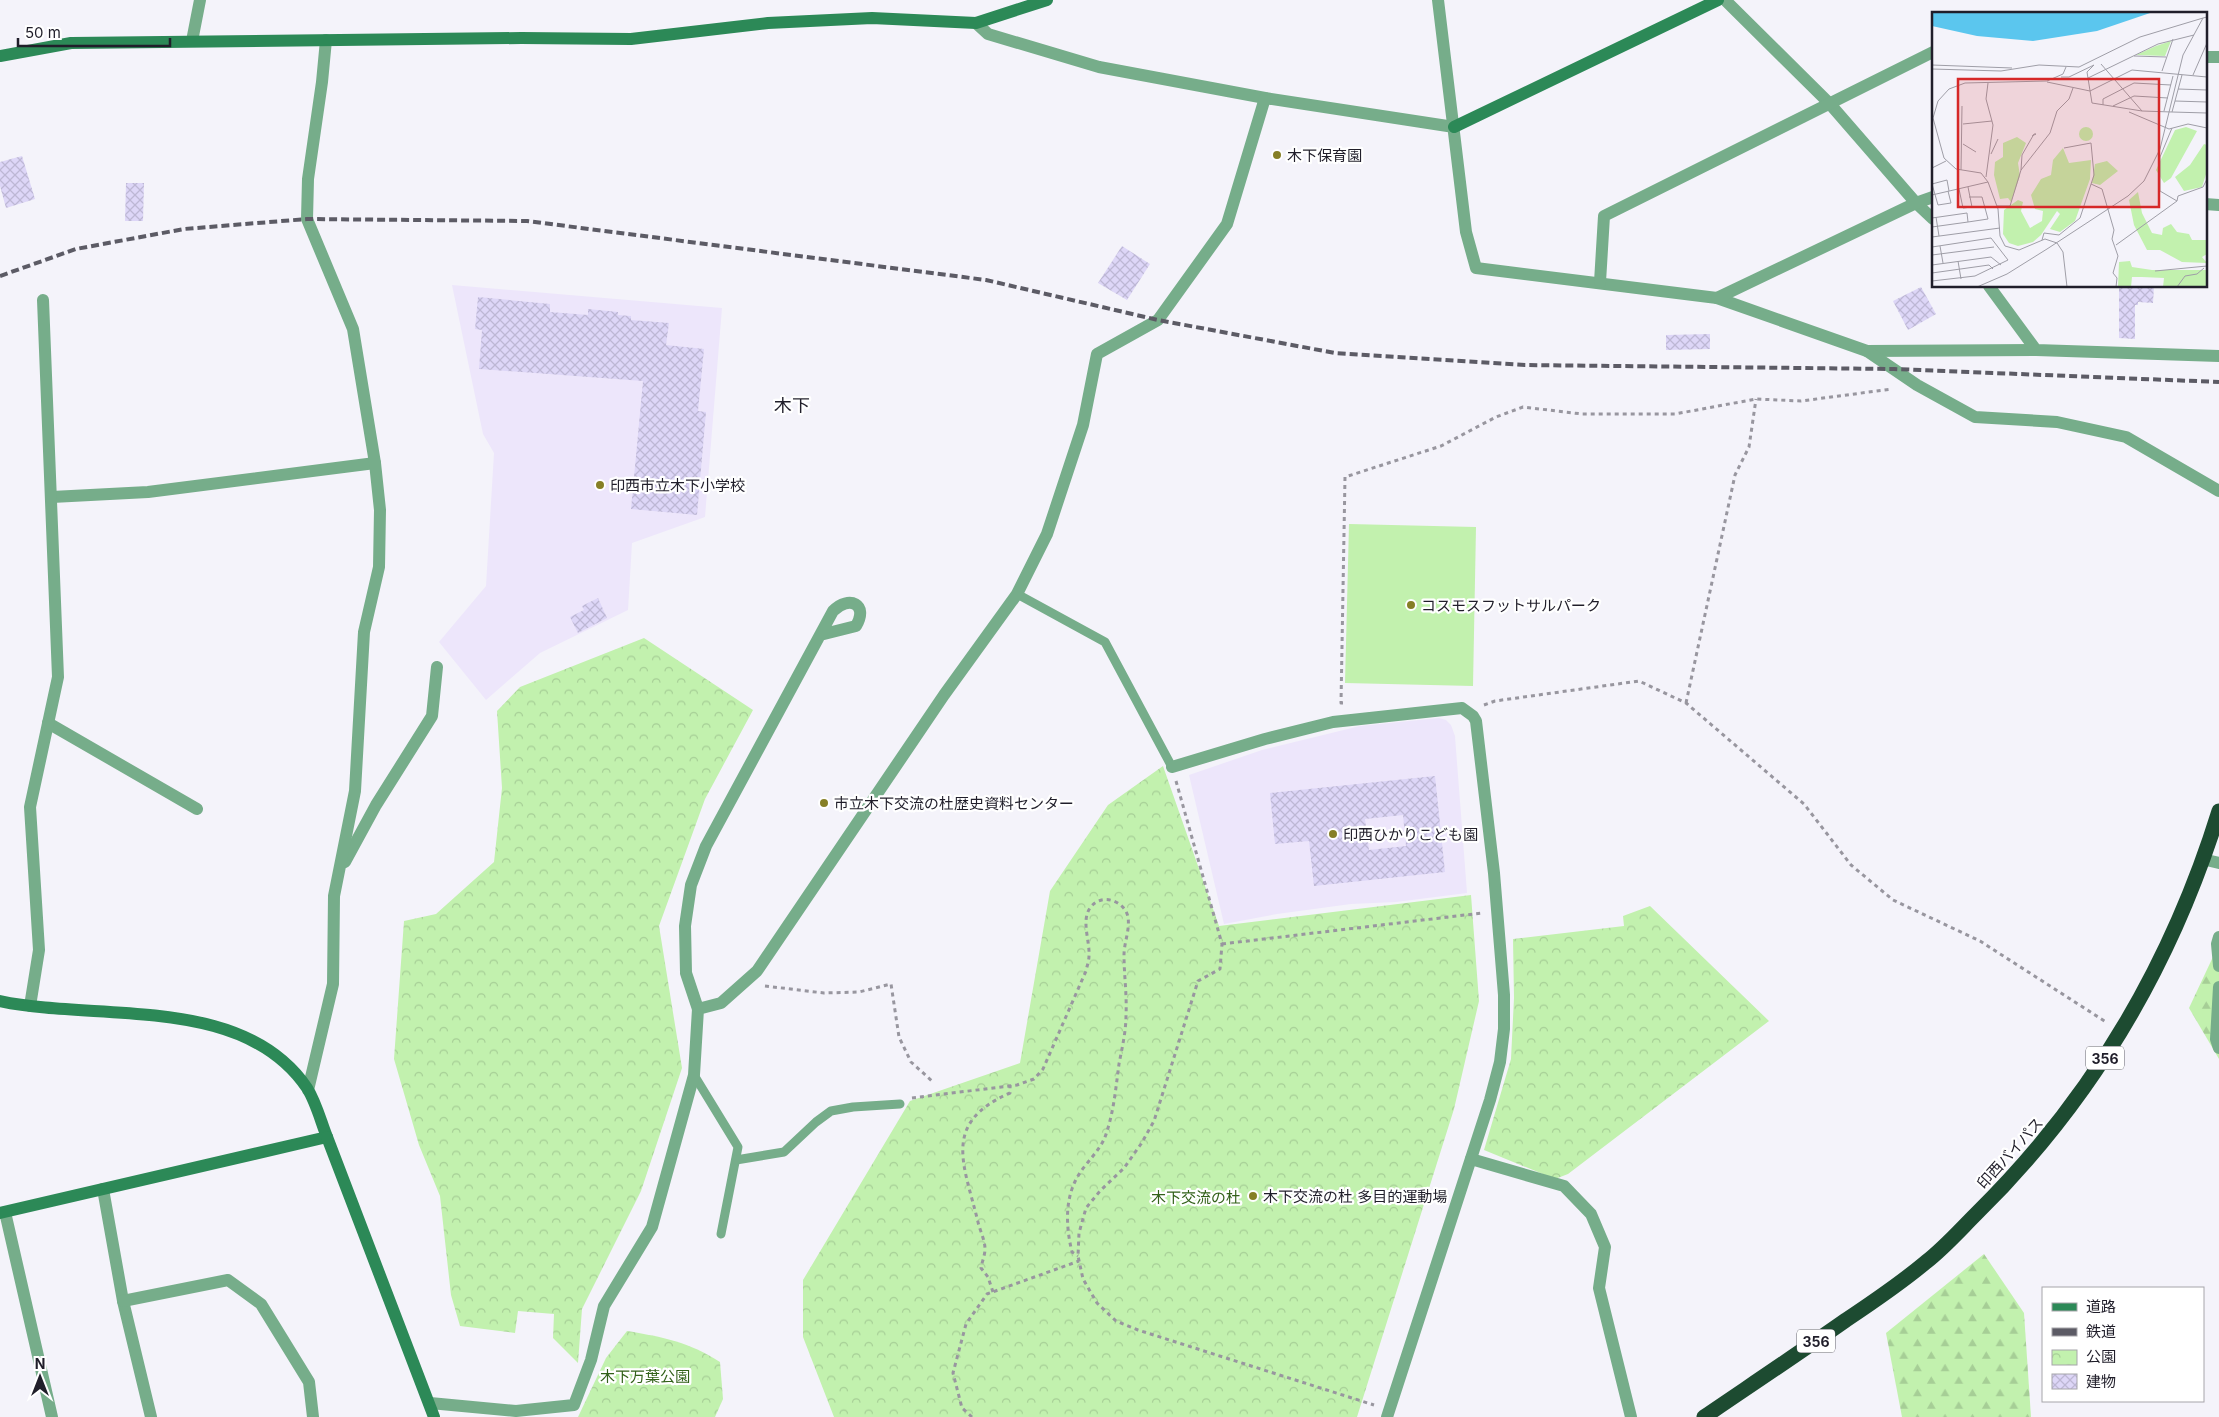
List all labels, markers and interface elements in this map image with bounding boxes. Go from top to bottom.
inset map [1932,12,2206,288]
scale bar [18,15,170,47]
text: 50 m [25,23,61,42]
place label: 木下保育園 [1287,146,1362,165]
marker: 木下保育園 [1271,149,1283,161]
district label: 木下 [774,395,810,416]
place label: 印西市立木下小学校 [610,476,745,495]
marker: 印西市立木下小学校 [594,479,606,491]
place label: コスモスフットサルパーク [1421,596,1601,615]
marker: コスモスフットサルパーク [1405,599,1417,611]
place label: 市立木下交流の杜歴史資料センター [834,794,1074,813]
marker: 市立木下交流の杜歴史資料センター [818,797,830,809]
place label: 印西ひかりこども園 [1343,825,1478,844]
marker: 印西ひかりこども園 [1327,828,1339,840]
road number: 356 [2086,1046,2124,1070]
street label: 印西バイパス [1973,1113,2047,1193]
place label: 木下交流の杜 多目的運動場 [1263,1187,1447,1206]
park label: 木下交流の杜 [1151,1188,1241,1207]
marker: 木下交流の杜 多目的運動場 [1247,1190,1259,1202]
legend [2042,1287,2204,1402]
text: 道路 [2086,1297,2116,1316]
text: 鉄道 [2086,1322,2116,1341]
road number: 356 [1797,1330,1835,1352]
text: 公園 [2086,1347,2116,1366]
north arrow [15,1352,65,1402]
text: N [35,1355,45,1372]
park label: 木下万葉公園 [600,1367,690,1386]
text: 建物 [2086,1372,2116,1391]

